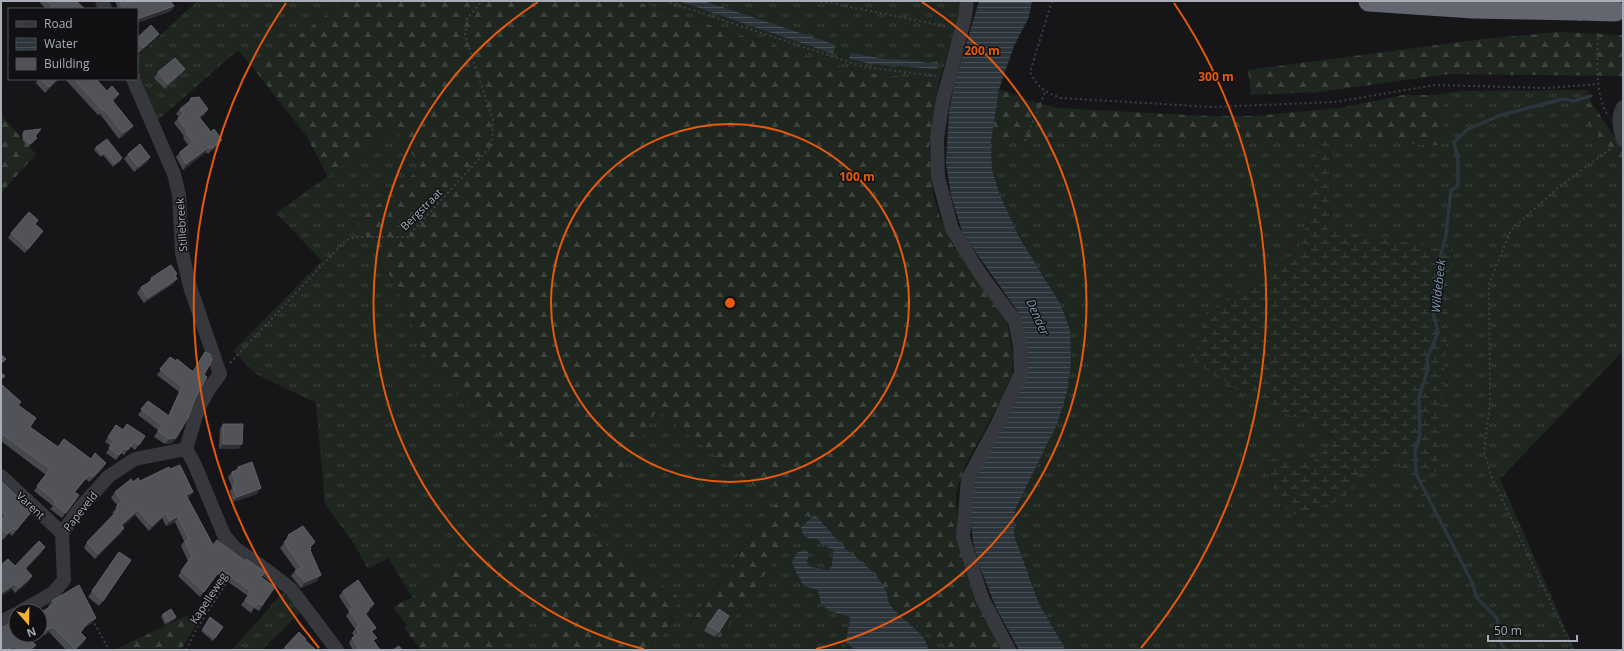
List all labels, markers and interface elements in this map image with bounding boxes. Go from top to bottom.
legend [8,8,138,80]
text: Road [44,15,73,32]
text: Water [44,35,78,52]
text: 200 m [964,42,1000,59]
text: Building [44,55,90,72]
text: 300 m [1198,68,1234,85]
text: 100 m [839,168,875,185]
street label: Bergstraat [397,185,445,233]
street label: Stillebreek [172,197,190,252]
water label: Wildebeek [1427,257,1449,314]
centre of rings [723,296,737,310]
water label: Dender [1022,296,1054,339]
street label: Varent [13,488,49,522]
street label: Papeveld [59,488,101,534]
street label: Kapelleweg [186,570,230,626]
north arrow [8,603,48,643]
scale bar [1488,617,1577,643]
text: 50 m [1494,622,1522,639]
text: N [25,624,38,641]

